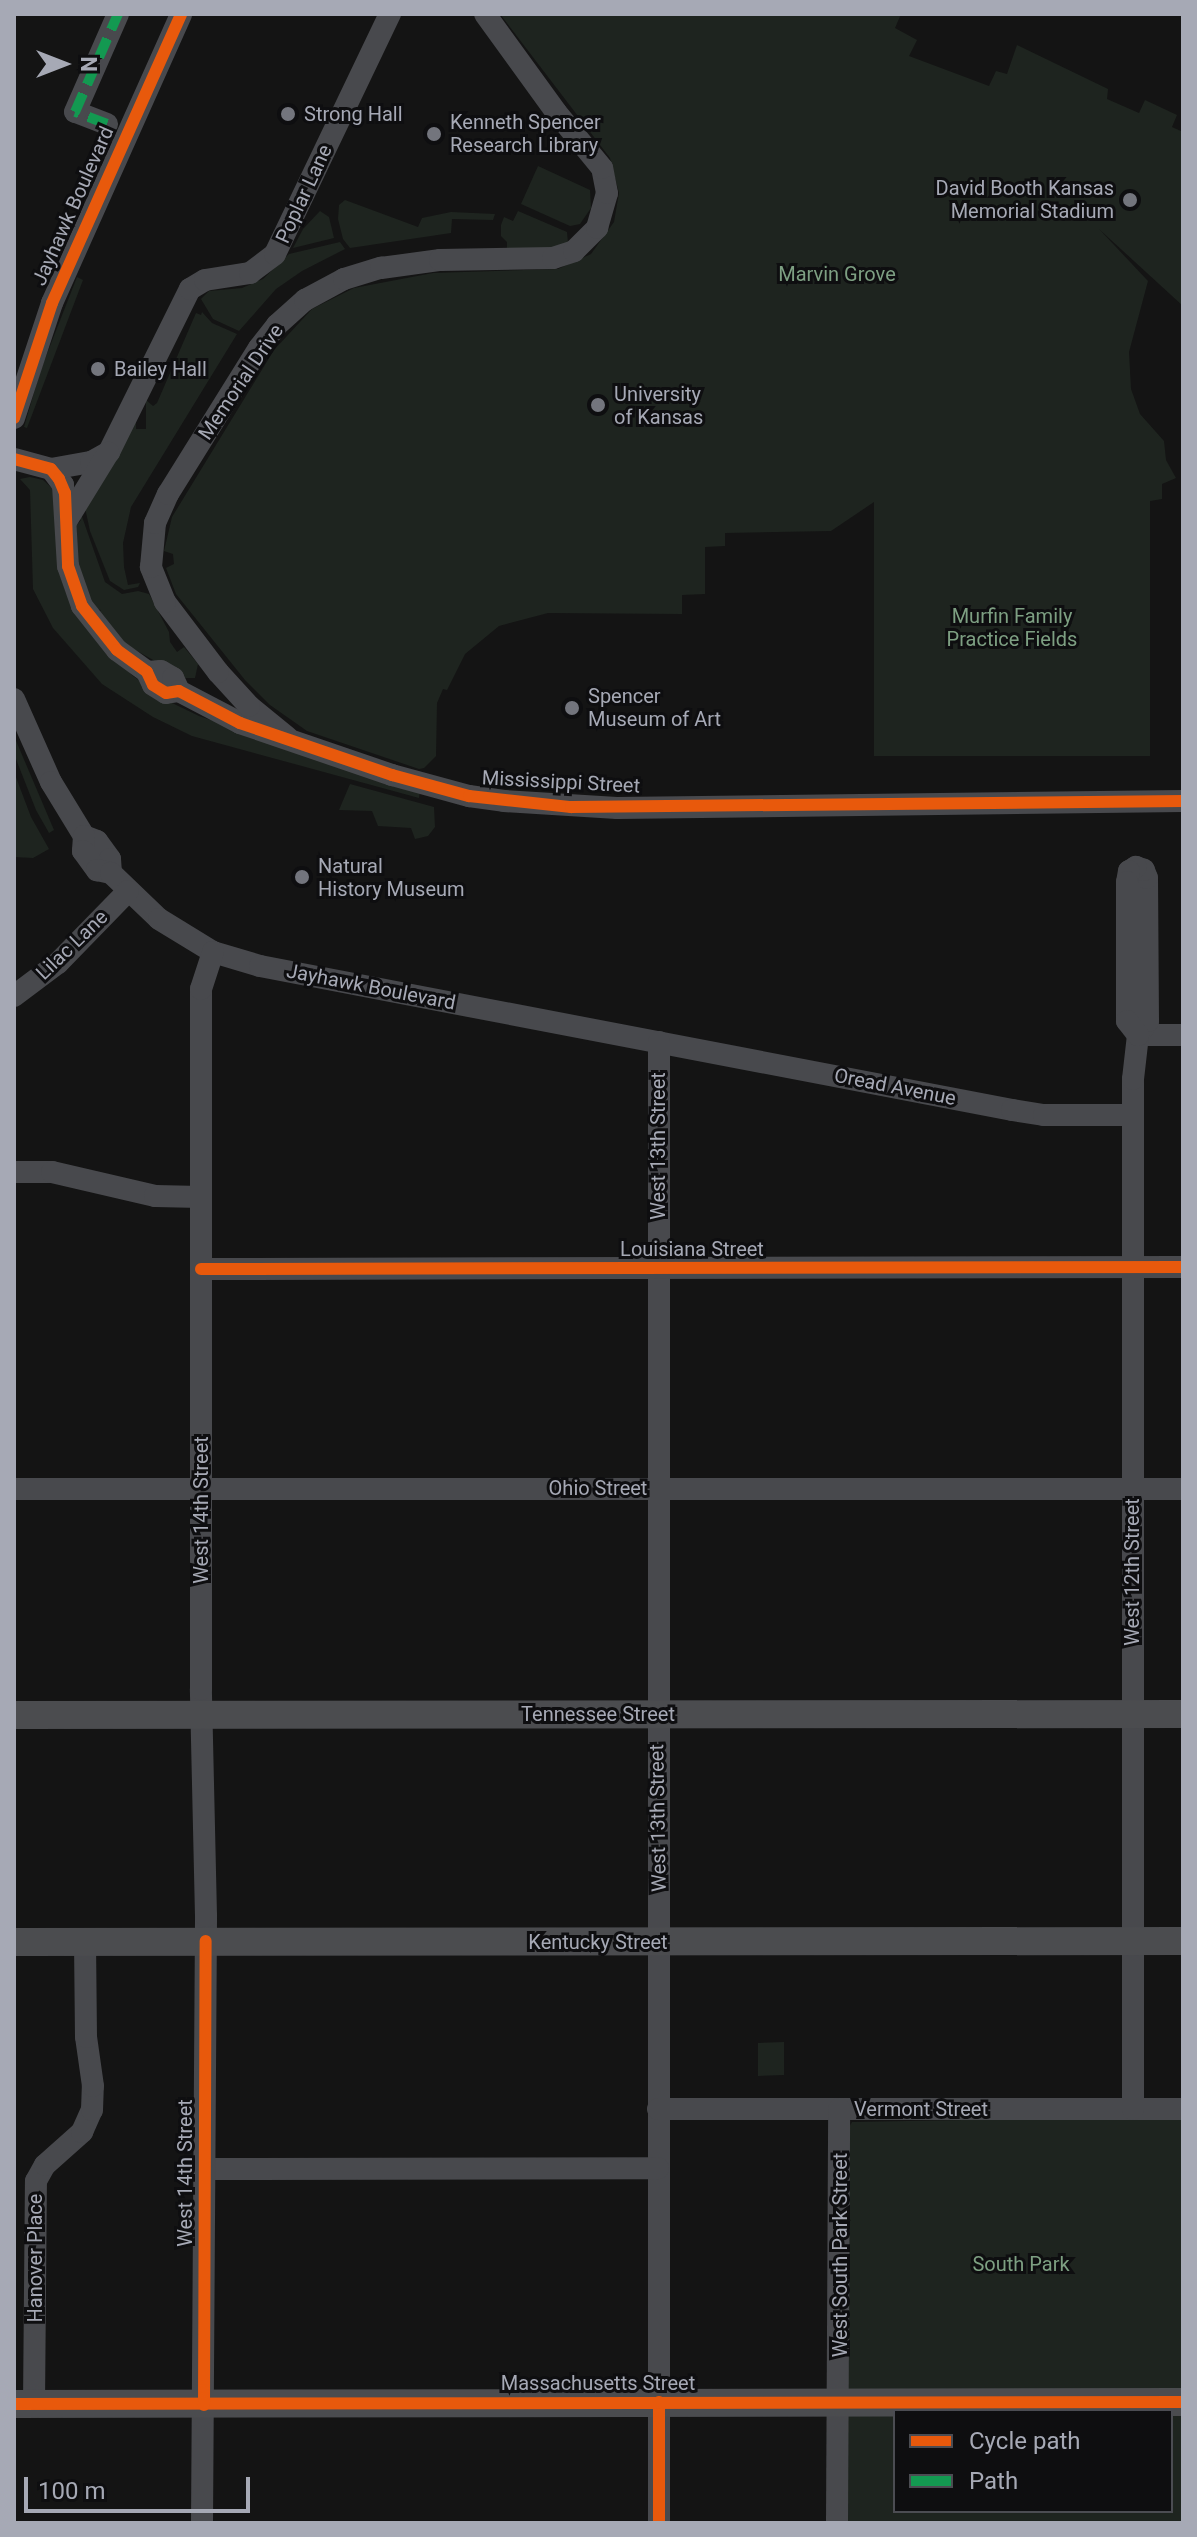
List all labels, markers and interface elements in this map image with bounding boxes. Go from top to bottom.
north arrow [24,24,104,104]
text: N [76,56,101,72]
place label: Strong Hall [304,102,403,126]
marker: Strong Hall [279,105,297,123]
place label: Kenneth Spencer Research Library [450,110,601,157]
street label: Jayhawk Boulevard [27,123,119,289]
marker: Kenneth Spencer Research Library [425,125,443,143]
street label: Poplar Lane [271,141,337,247]
place label: David Booth Kansas Memorial Stadium [936,176,1114,223]
marker: David Booth Kansas Memorial Stadium [1121,191,1139,209]
park label: Marvin Grove [778,262,896,286]
street label: Memorial Drive [194,320,288,444]
place label: Bailey Hall [114,357,207,381]
marker: Bailey Hall [89,360,107,378]
place label: University of Kansas [614,382,703,429]
marker: University of Kansas [589,396,607,414]
park label: Murfin Family Practice Fields [947,605,1077,652]
place label: Spencer Museum of Art [588,684,721,731]
marker: Spencer Museum of Art [563,699,581,717]
street label: Mississippi Street [481,766,641,798]
place label: Natural History Museum [318,854,465,901]
marker: Natural History Museum [293,868,311,886]
street label: Lilac Lane [31,905,113,985]
street label: Jayhawk Boulevard [284,959,458,1015]
street label: Oread Avenue [832,1063,958,1111]
street label: West 13th Street [646,1072,670,1220]
street label: Louisiana Street [620,1237,764,1261]
street label: West 14th Street [189,1436,213,1584]
street label: Ohio Street [549,1476,647,1500]
street label: West 12th Street [1120,1498,1144,1646]
street label: Tennessee Street [521,1702,675,1726]
street label: West 13th Street [645,1744,671,1892]
street label: Kentucky Street [528,1930,668,1954]
street label: Vermont Street [854,2097,988,2121]
street label: West 14th Street [173,2099,197,2247]
street label: West South Park Street [828,2153,852,2357]
street label: Hanover Place [23,2194,47,2322]
park label: South Park [972,2252,1070,2276]
street label: Massachusetts Street [501,2371,695,2395]
legend [893,2409,1173,2513]
text: Cycle path [969,2427,1081,2455]
scale bar [28,2461,254,2511]
text: Path [969,2467,1018,2495]
text: 100 m [38,2477,105,2505]

